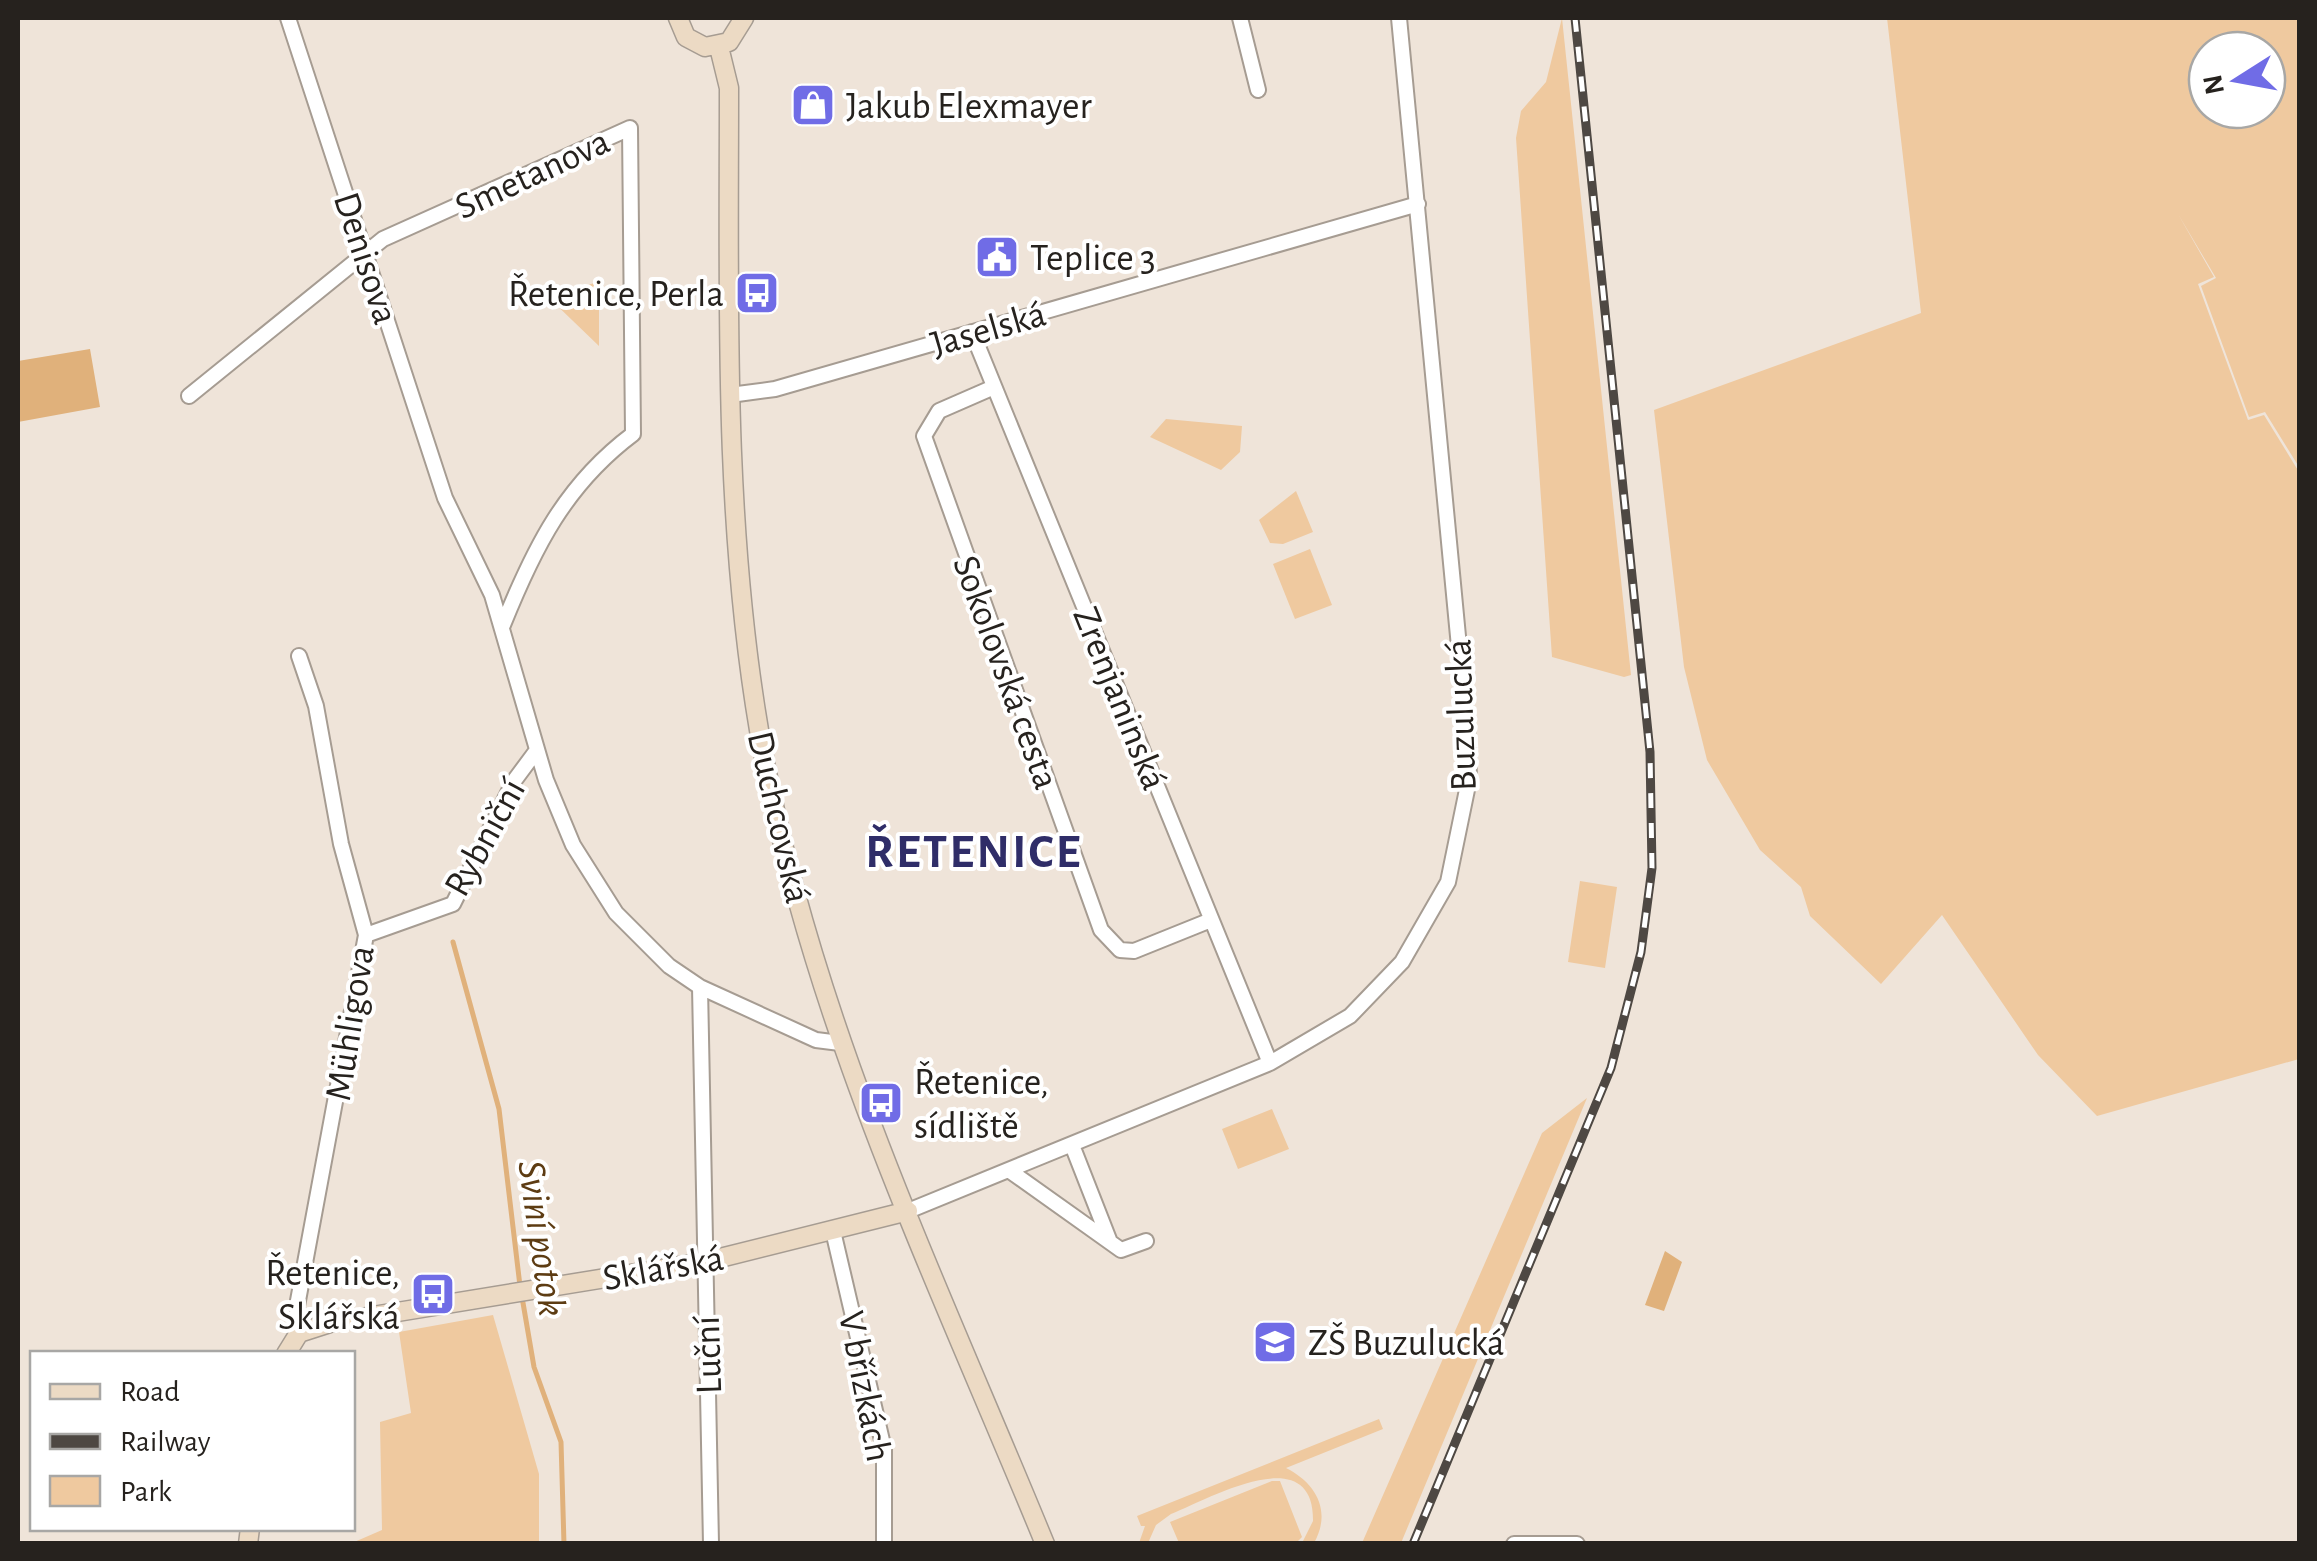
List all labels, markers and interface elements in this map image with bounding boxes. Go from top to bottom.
north arrow [2187,30,2287,130]
text: N [2199,72,2230,97]
shop icon: Jakub Elexmayer [790,82,836,128]
place label: Jakub Elexmayer [846,88,1092,126]
street label: Smetanova [450,123,616,227]
street label: Denisova [326,188,404,329]
public building icon: Teplice 3 [974,234,1020,280]
place label: Teplice 3 [1030,240,1156,278]
bus stop icon: Řetenice, Perla [734,270,780,316]
place label: Řetenice, Perla [508,273,724,314]
street label: Jaselská [927,295,1050,364]
street label: Sokolovská cesta [945,551,1065,794]
street label: Zrenjaninská [1065,602,1173,795]
street label: Buzulucká [1440,638,1484,792]
street label: Duchcovská [740,728,816,907]
street label: Rybniční [438,772,534,903]
district label: ŘETENICE [865,824,1083,877]
street label: Mühligova [320,943,382,1104]
place label: Řetenice, sídliště [914,1061,1049,1146]
bus stop icon: Řetenice, sídliště [858,1080,904,1126]
water label: Sviní potok [510,1158,572,1319]
street label: Sklářská [600,1240,727,1298]
place label: Řetenice, Sklářská [265,1252,400,1337]
bus stop icon: Řetenice, Sklářská [410,1271,456,1317]
street label: V břízkách [831,1308,897,1465]
street label: Luční [689,1314,729,1395]
school or university icon: ZŠ Buzulucká [1252,1319,1298,1365]
place label: ZŠ Buzulucká [1308,1322,1505,1363]
legend [30,1351,355,1531]
text: Road [120,1377,180,1407]
text: Railway [120,1427,211,1457]
text: Park [120,1477,172,1507]

